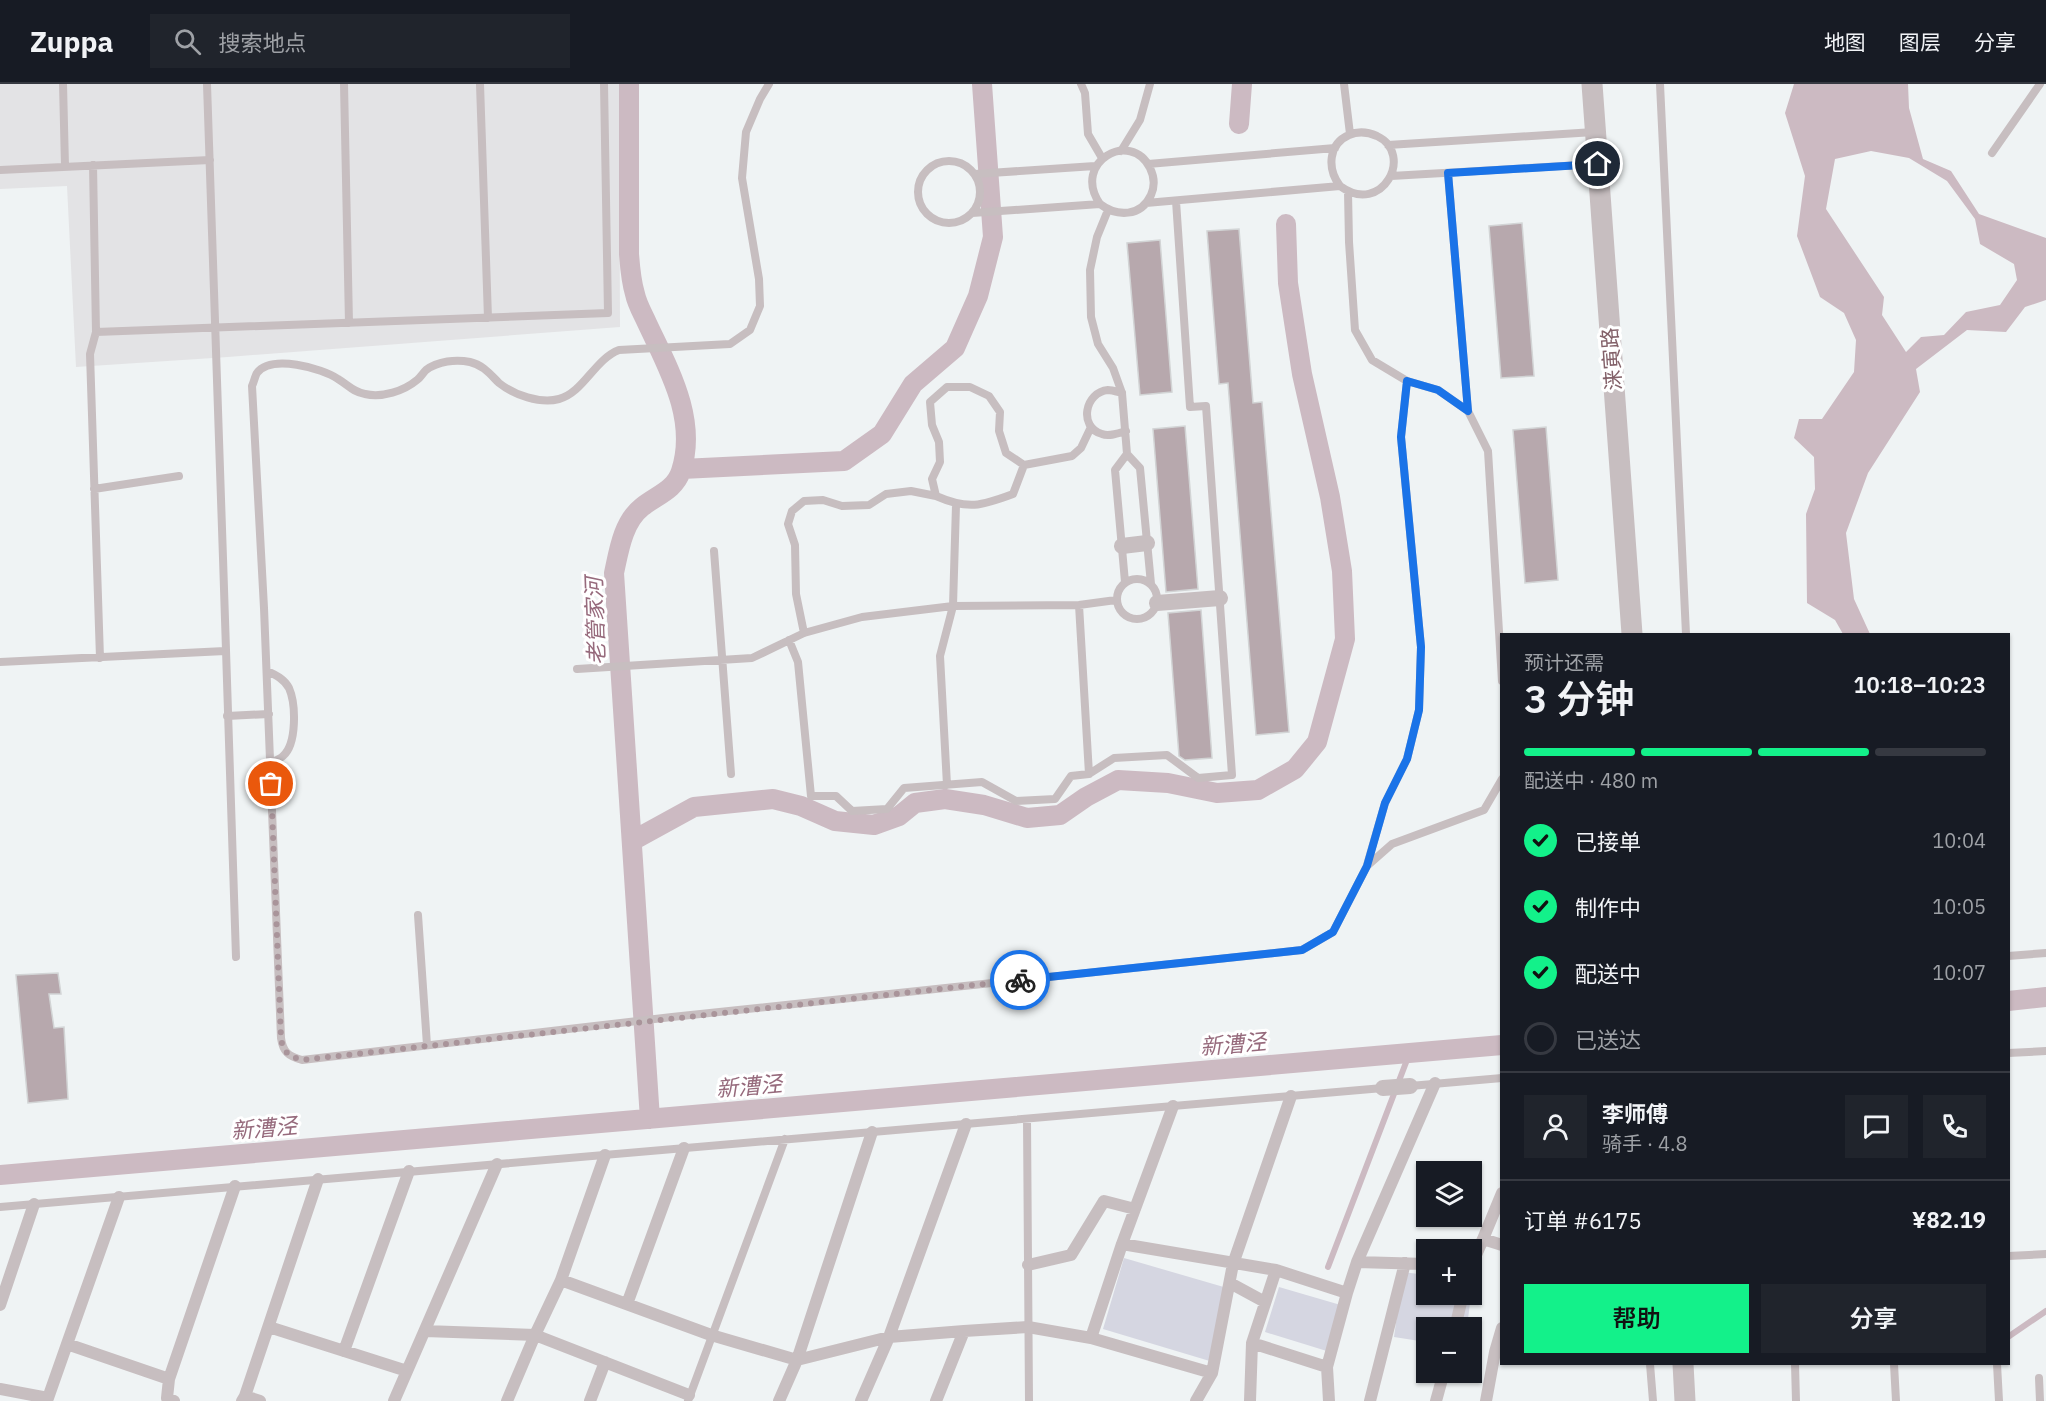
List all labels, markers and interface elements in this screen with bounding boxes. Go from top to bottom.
search box [150,14,570,68]
text: Zuppa [30,23,114,60]
icon: search [171,25,204,58]
text: 搜索地点 [219,28,307,57]
text: 地图 [1824,28,1866,56]
text: 图层 [1899,28,1941,56]
text: 分享 [1974,28,2016,56]
pin [1572,138,1623,189]
icon: home [1581,147,1614,180]
street label: 涞寅路 [1595,327,1627,391]
water label: 老管家河 [578,573,611,666]
text: 预计还需 [1524,649,1604,676]
text: 10:18–10:23 [1853,670,1986,699]
text: 3 分钟 [1524,673,1635,724]
pin [245,758,296,809]
icon: bag [254,767,287,800]
text: 配送中 · 480 m [1524,767,1658,794]
icon: check [1524,824,1557,857]
text: 已接单 [1575,827,1641,856]
text: 10:04 [1932,827,1986,854]
icon: check [1524,890,1557,923]
text: 制作中 [1575,893,1641,922]
text: 10:05 [1932,893,1986,920]
courier [990,950,1050,1010]
icon: check [1524,956,1557,989]
text: 配送中 [1575,959,1641,988]
text: 10:07 [1932,959,1986,986]
icon: bike [1004,964,1037,997]
text: 已送达 [1575,1025,1641,1054]
water label: 新漕泾 [1199,1026,1269,1061]
water label: 新漕泾 [715,1068,785,1103]
button: person [1524,1095,1587,1158]
button: chat [1845,1095,1908,1158]
button: phone [1923,1095,1986,1158]
text: 李师傅 [1602,1099,1668,1128]
water label: 新漕泾 [230,1110,300,1145]
text: 骑手 · 4.8 [1602,1130,1687,1157]
map controls [1416,1161,1482,1383]
button: layers [1416,1161,1482,1227]
text: ¥82.19 [1912,1205,1986,1234]
text: 订单 #6175 [1524,1206,1642,1235]
button: + [1416,1239,1482,1305]
button: 帮助 [1524,1284,1749,1353]
button: 分享 [1761,1284,1986,1353]
button: − [1416,1317,1482,1383]

